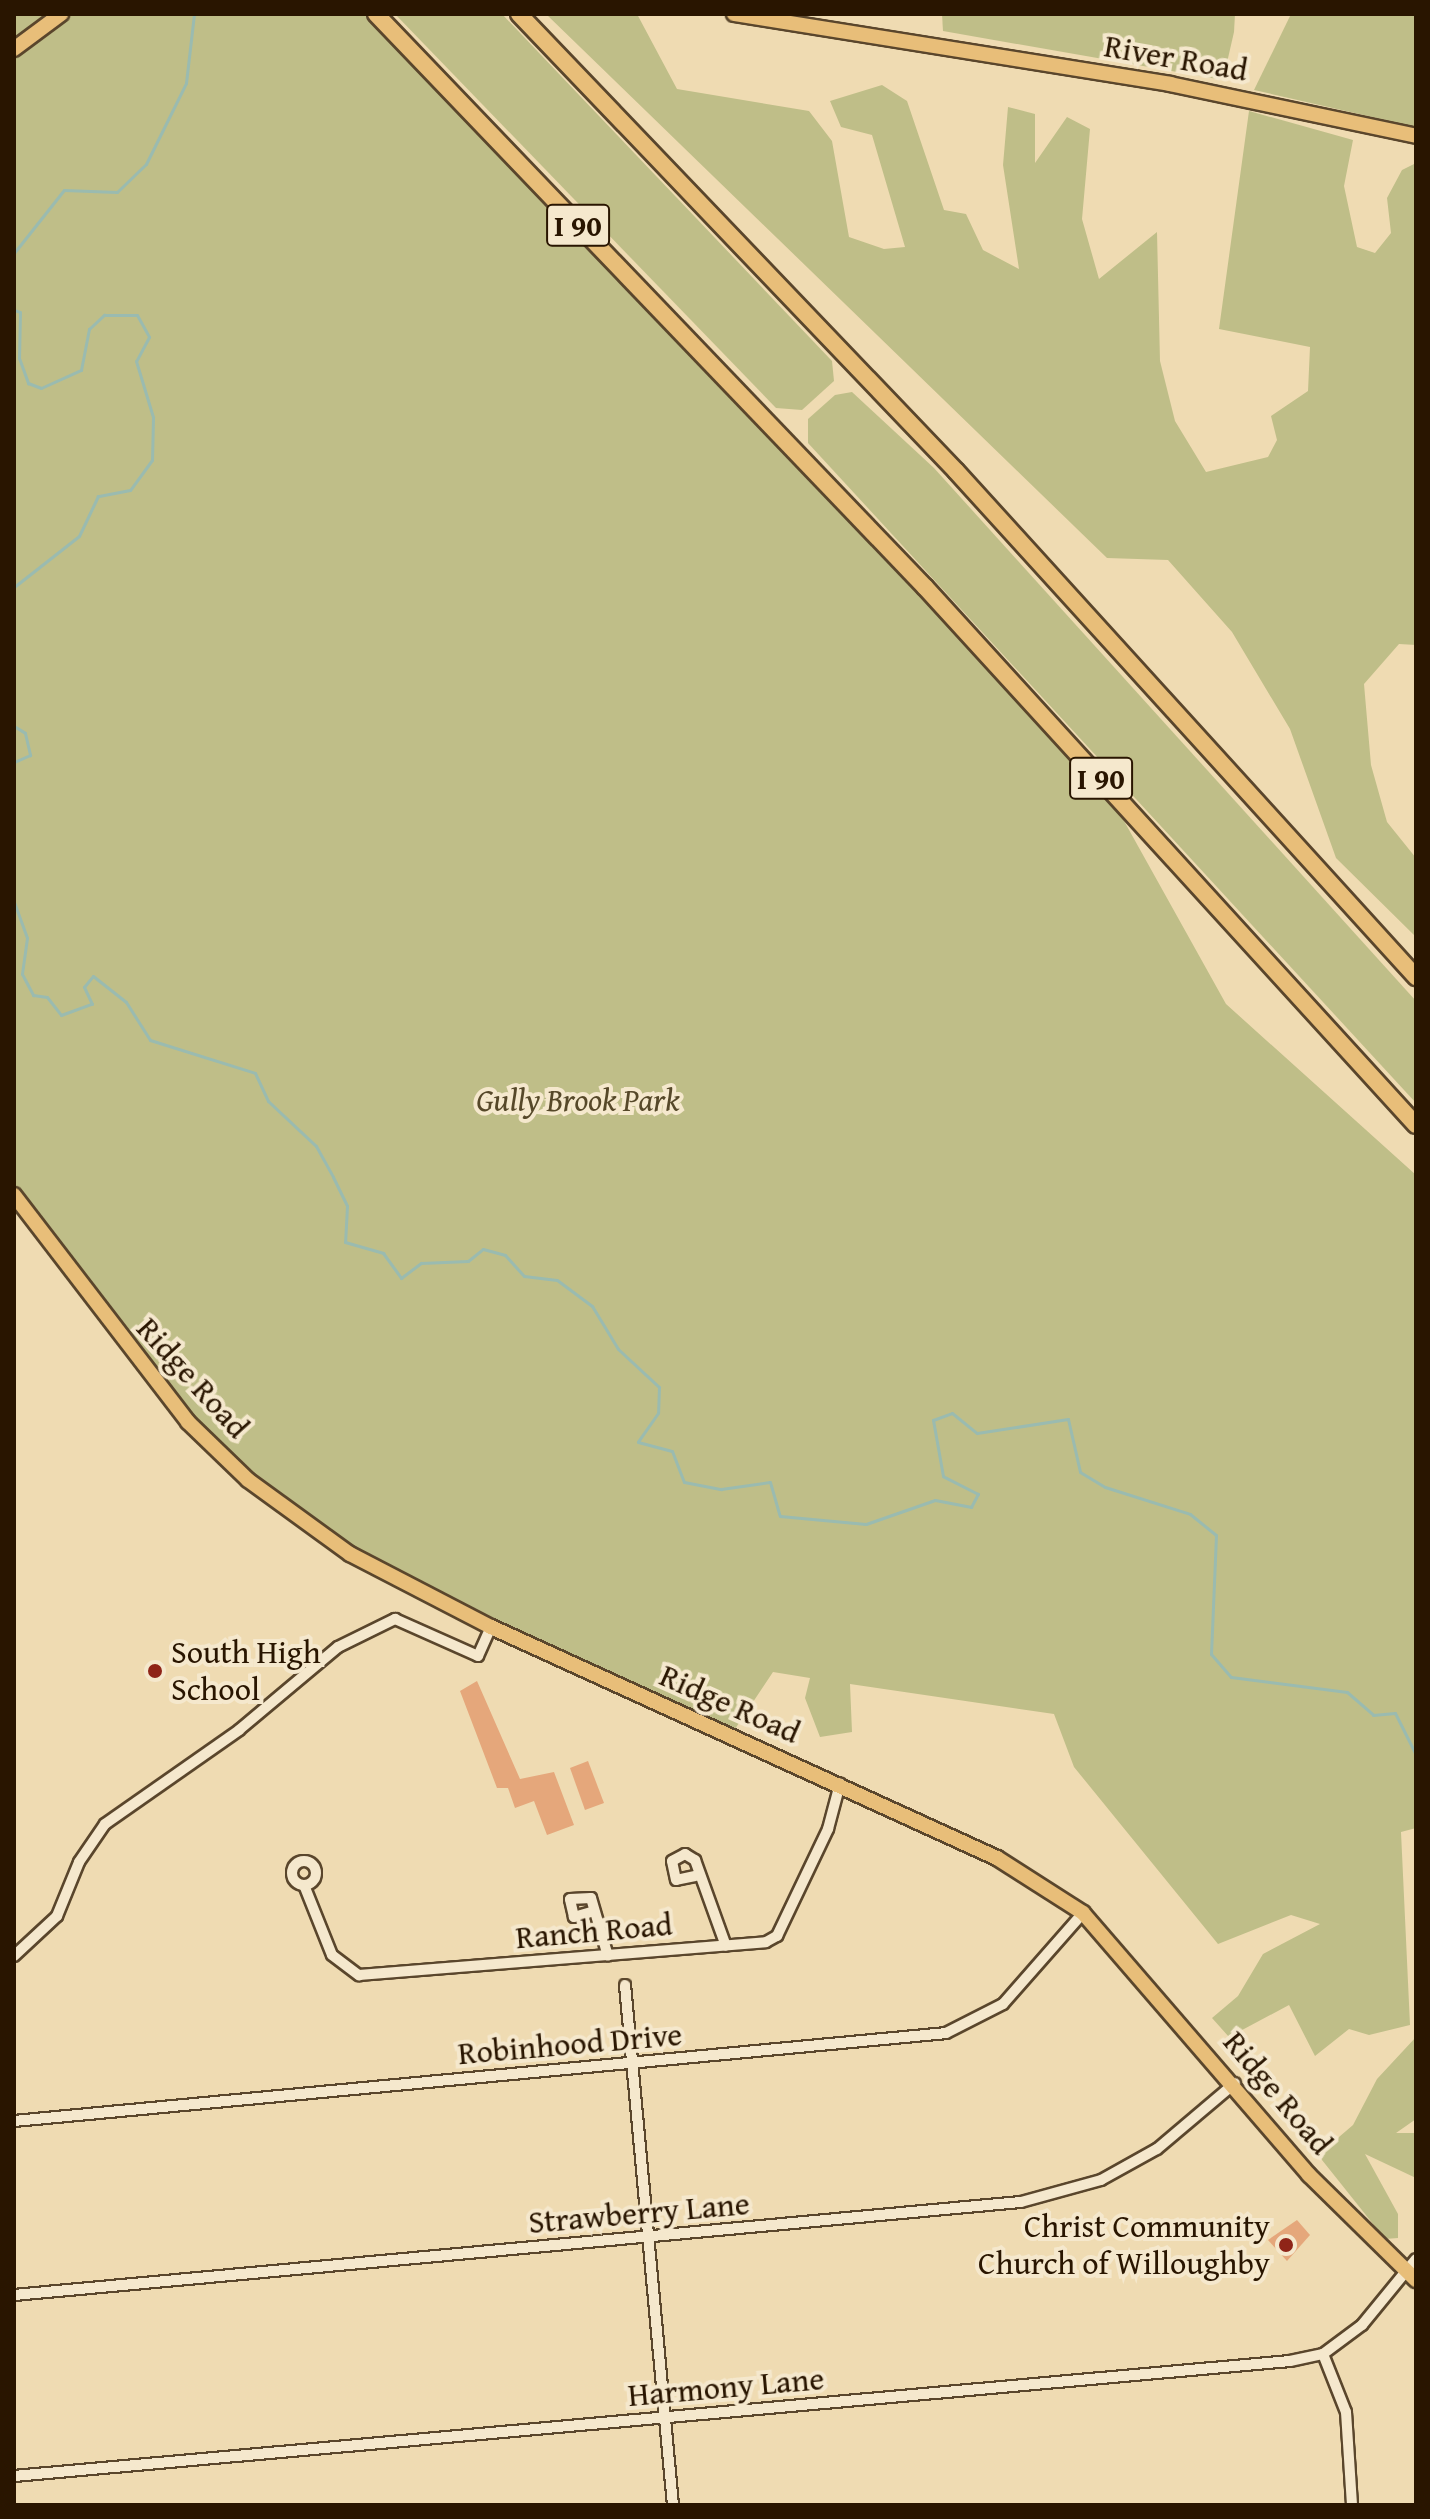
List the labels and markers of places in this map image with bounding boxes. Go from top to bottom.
place label: South High School [171,1634,321,1709]
marker: South High School [146,1662,164,1680]
place label: Christ Community Church of Willoughby [978,2208,1270,2283]
marker: Christ Community Church of Willoughby [1277,2236,1295,2254]

